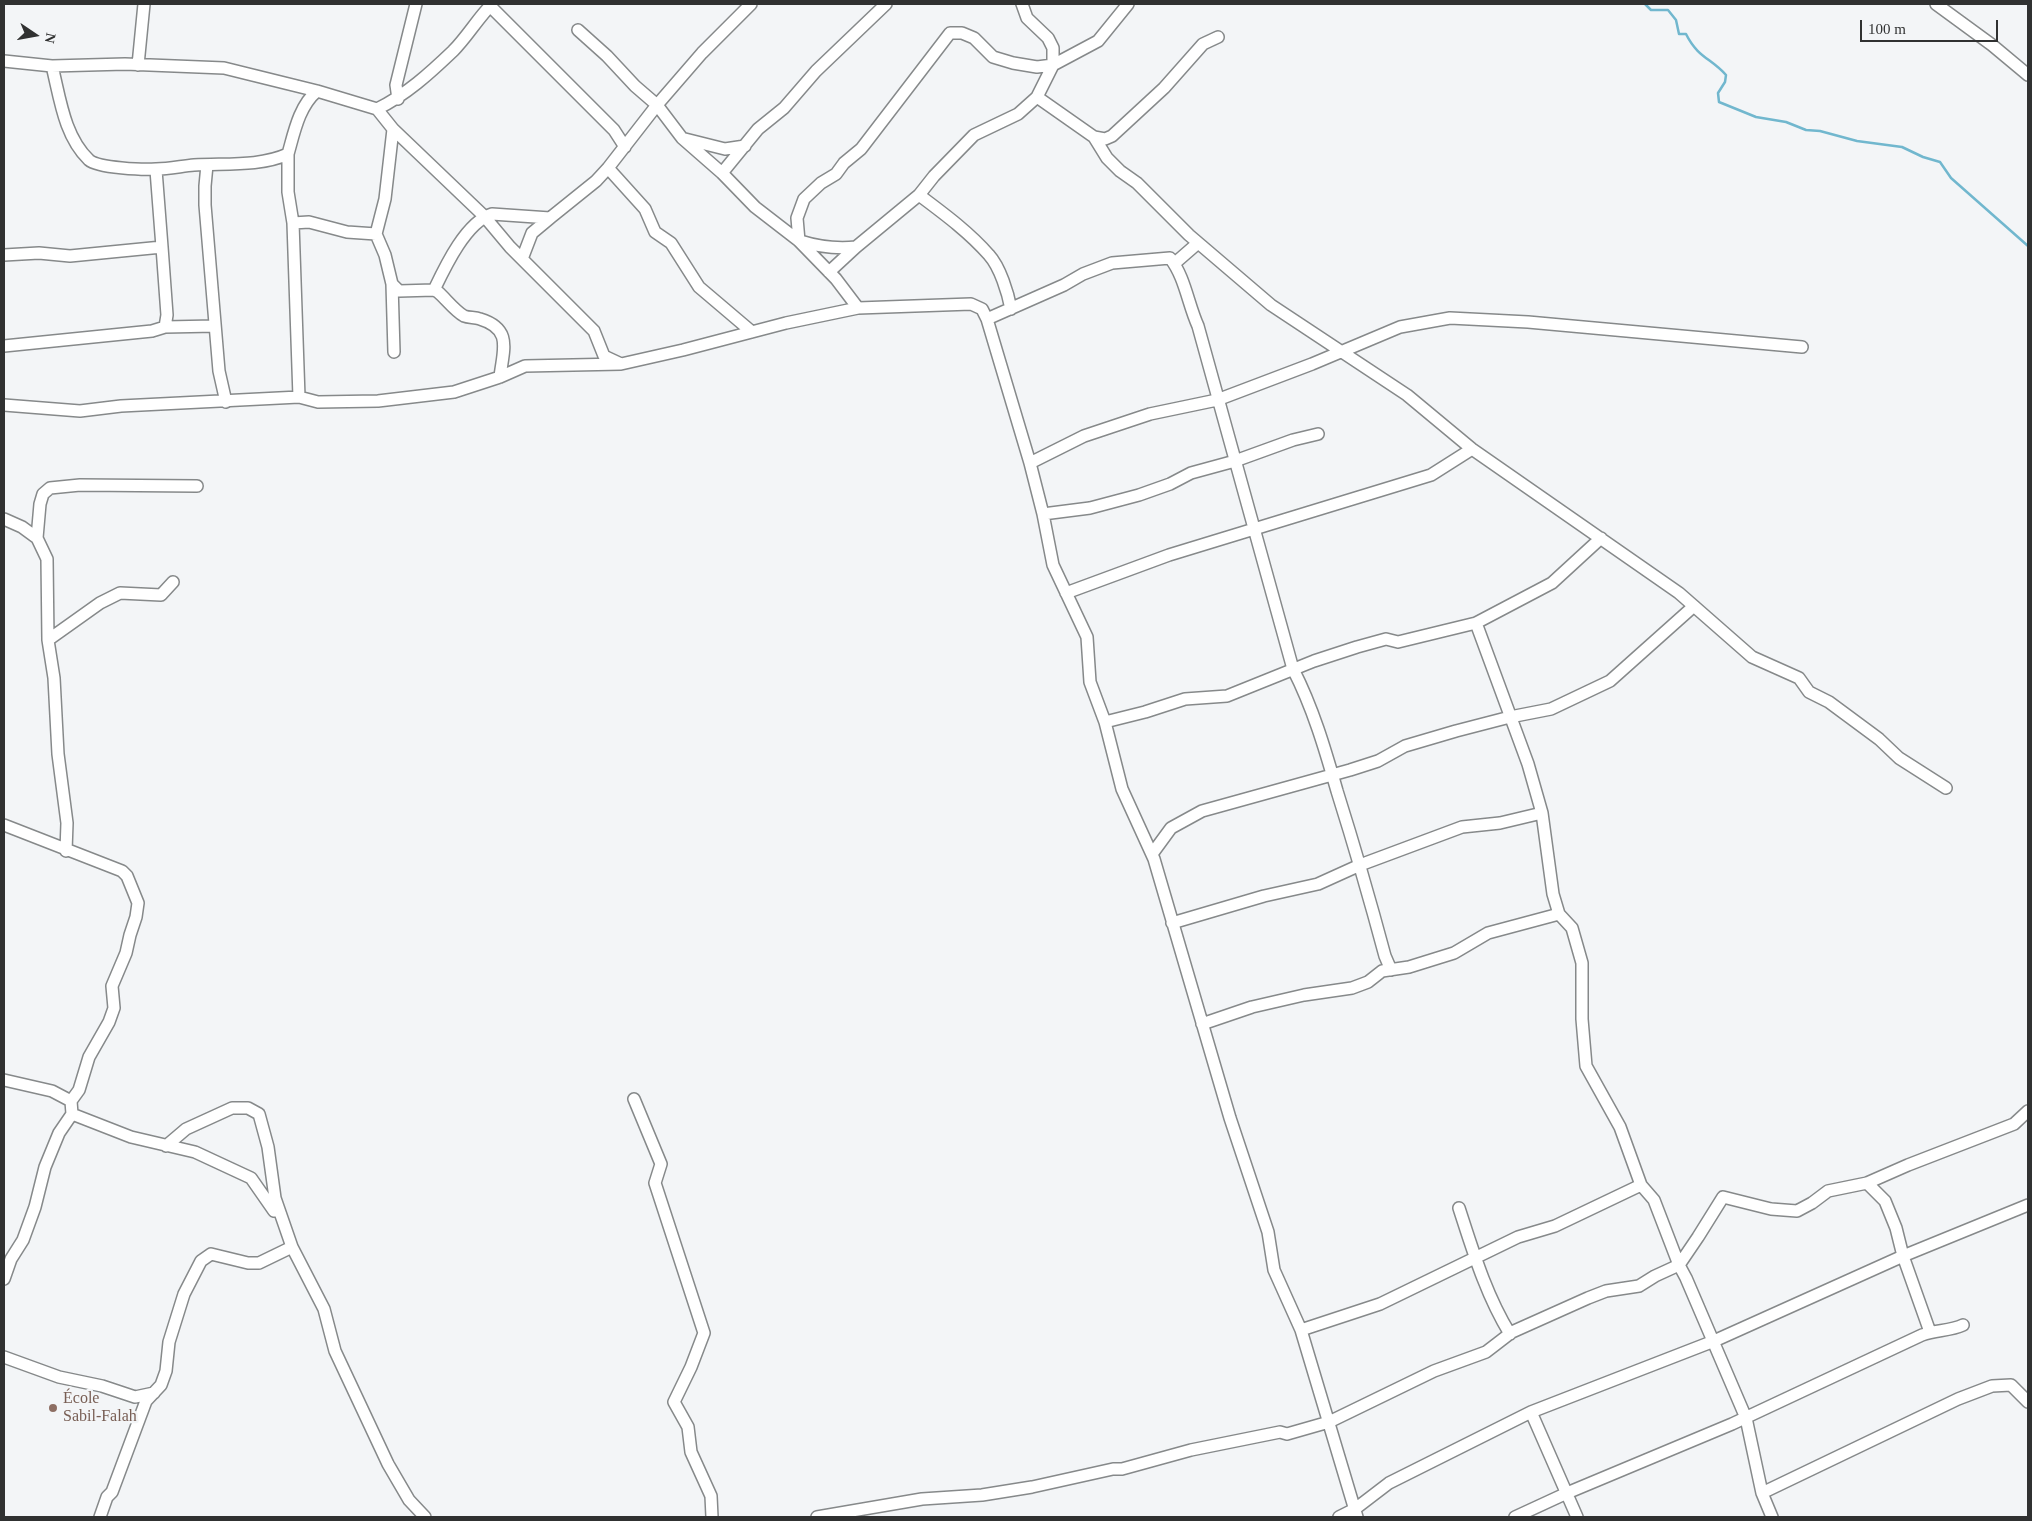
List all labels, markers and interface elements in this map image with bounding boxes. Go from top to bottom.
north arrow [10,10,60,60]
scale bar [1862,10,2000,42]
text: 100 m [1868,21,1906,37]
text: N [42,32,59,45]
place label: École Sabil-Falah [63,1389,137,1427]
marker: École Sabil-Falah [47,1402,59,1414]

